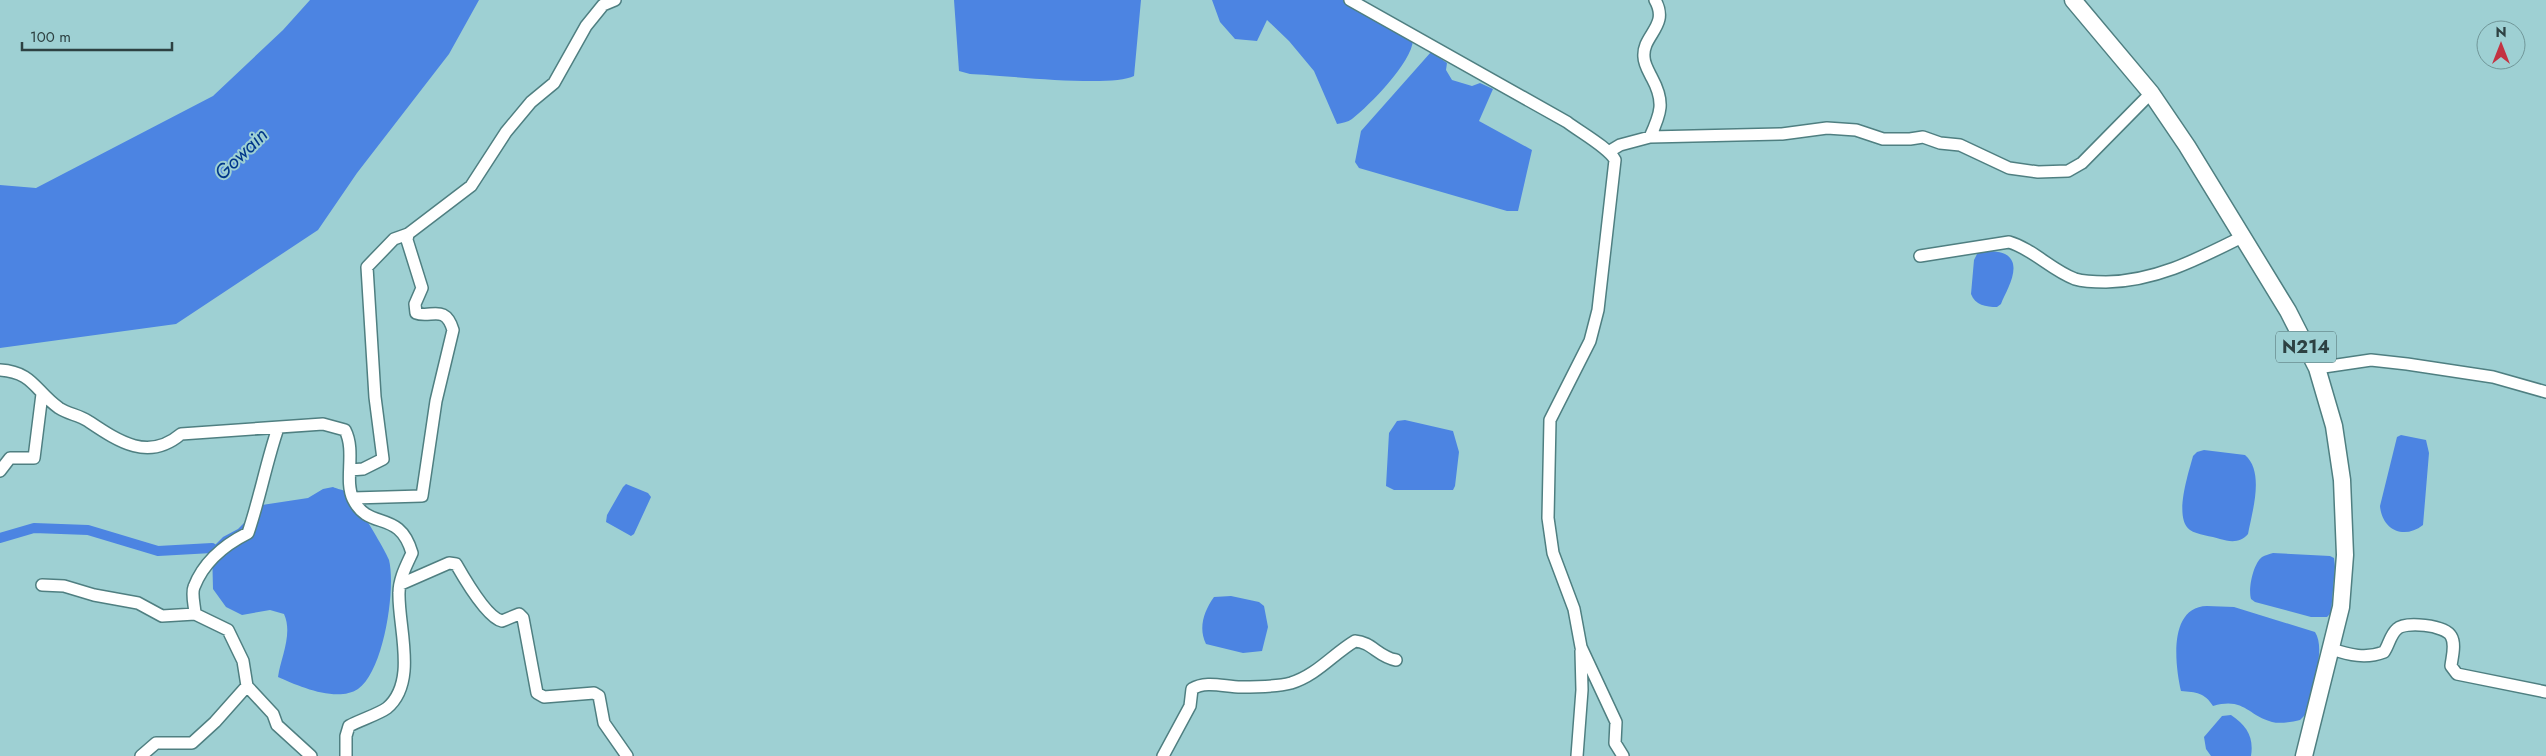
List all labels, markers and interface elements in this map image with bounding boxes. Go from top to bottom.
scale bar [22,20,172,52]
north arrow [2476,20,2526,70]
text: N [2495,22,2507,42]
text: 100 m [30,26,71,48]
water label: Gowain [208,121,274,187]
road number: N214 [2276,332,2336,362]

